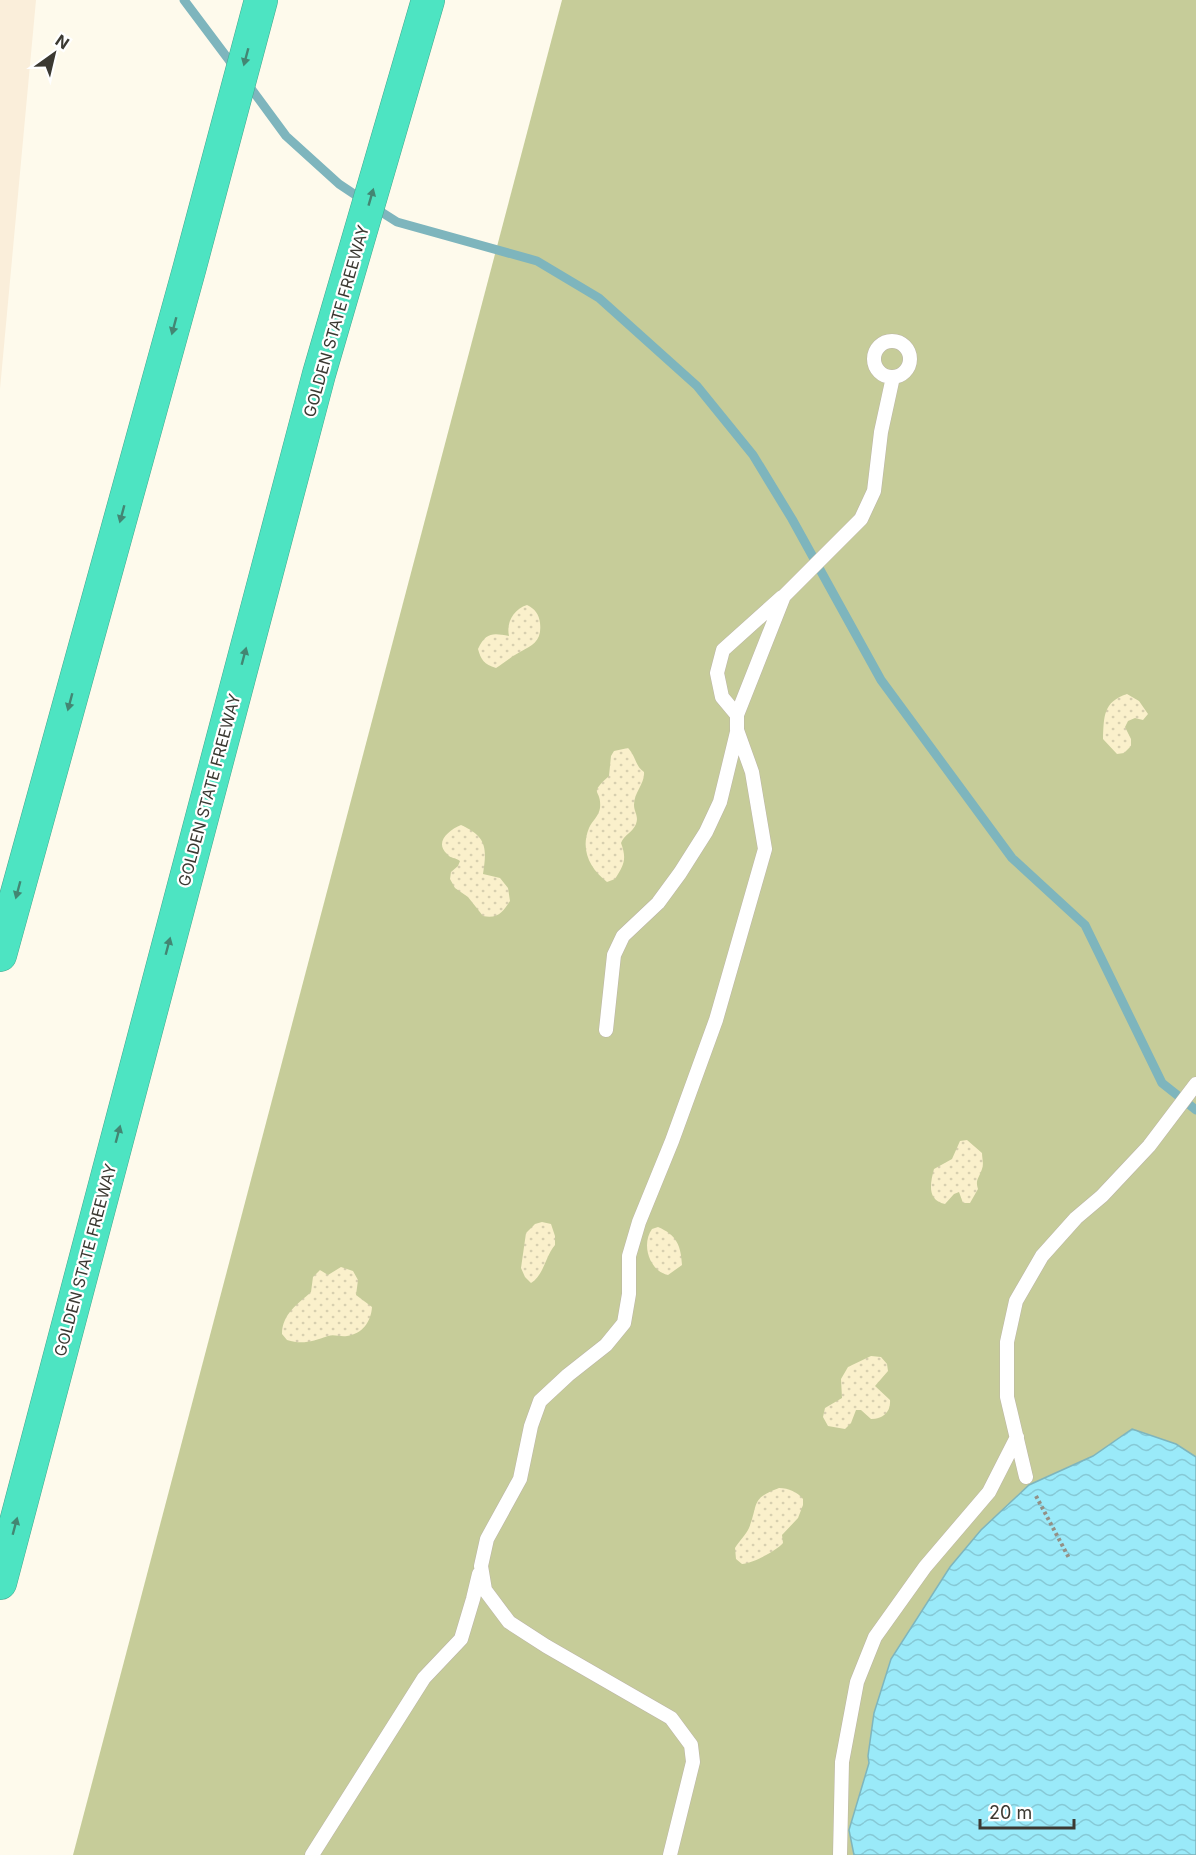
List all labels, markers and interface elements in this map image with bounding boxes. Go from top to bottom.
north arrow [24,24,84,84]
text: N [52,30,73,53]
one-way arrow [241,48,250,66]
one-way arrow [367,188,376,206]
street label: GOLDEN STATE FREEWAY [299,223,373,419]
one-way arrow [169,317,178,335]
one-way arrow [117,505,126,523]
one-way arrow [240,647,250,665]
street label: GOLDEN STATE FREEWAY [174,691,244,889]
one-way arrow [65,693,74,711]
one-way arrow [13,881,22,899]
one-way arrow [163,937,173,955]
one-way arrow [113,1125,123,1144]
street label: GOLDEN STATE FREEWAY [50,1161,120,1359]
one-way arrow [10,1517,20,1535]
scale bar [980,1792,1074,1830]
text: 20 m [989,1802,1032,1823]

